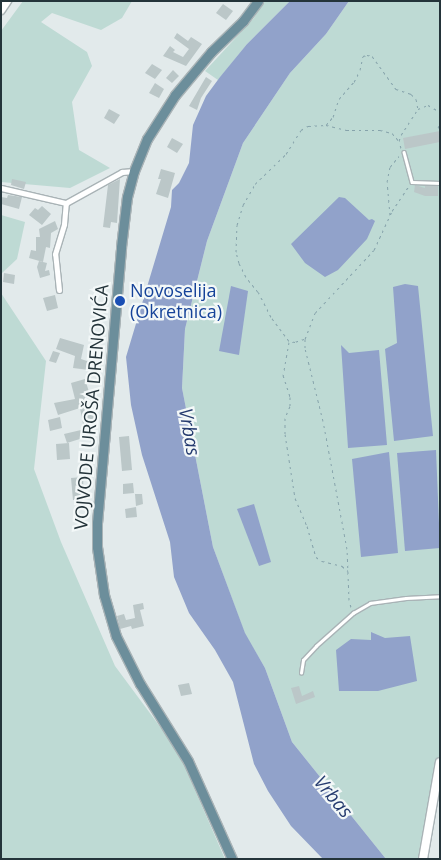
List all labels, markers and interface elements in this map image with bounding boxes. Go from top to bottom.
place label: Novoselija (Okretnica) [130,280,222,322]
street label: VOJVODE UROŠA DRENOVIĆA [70,283,112,531]
marker: Novoselija (Okretnica) [114,295,126,307]
water label: Vrbas [174,406,204,458]
water label: Vrbas [309,771,357,823]

